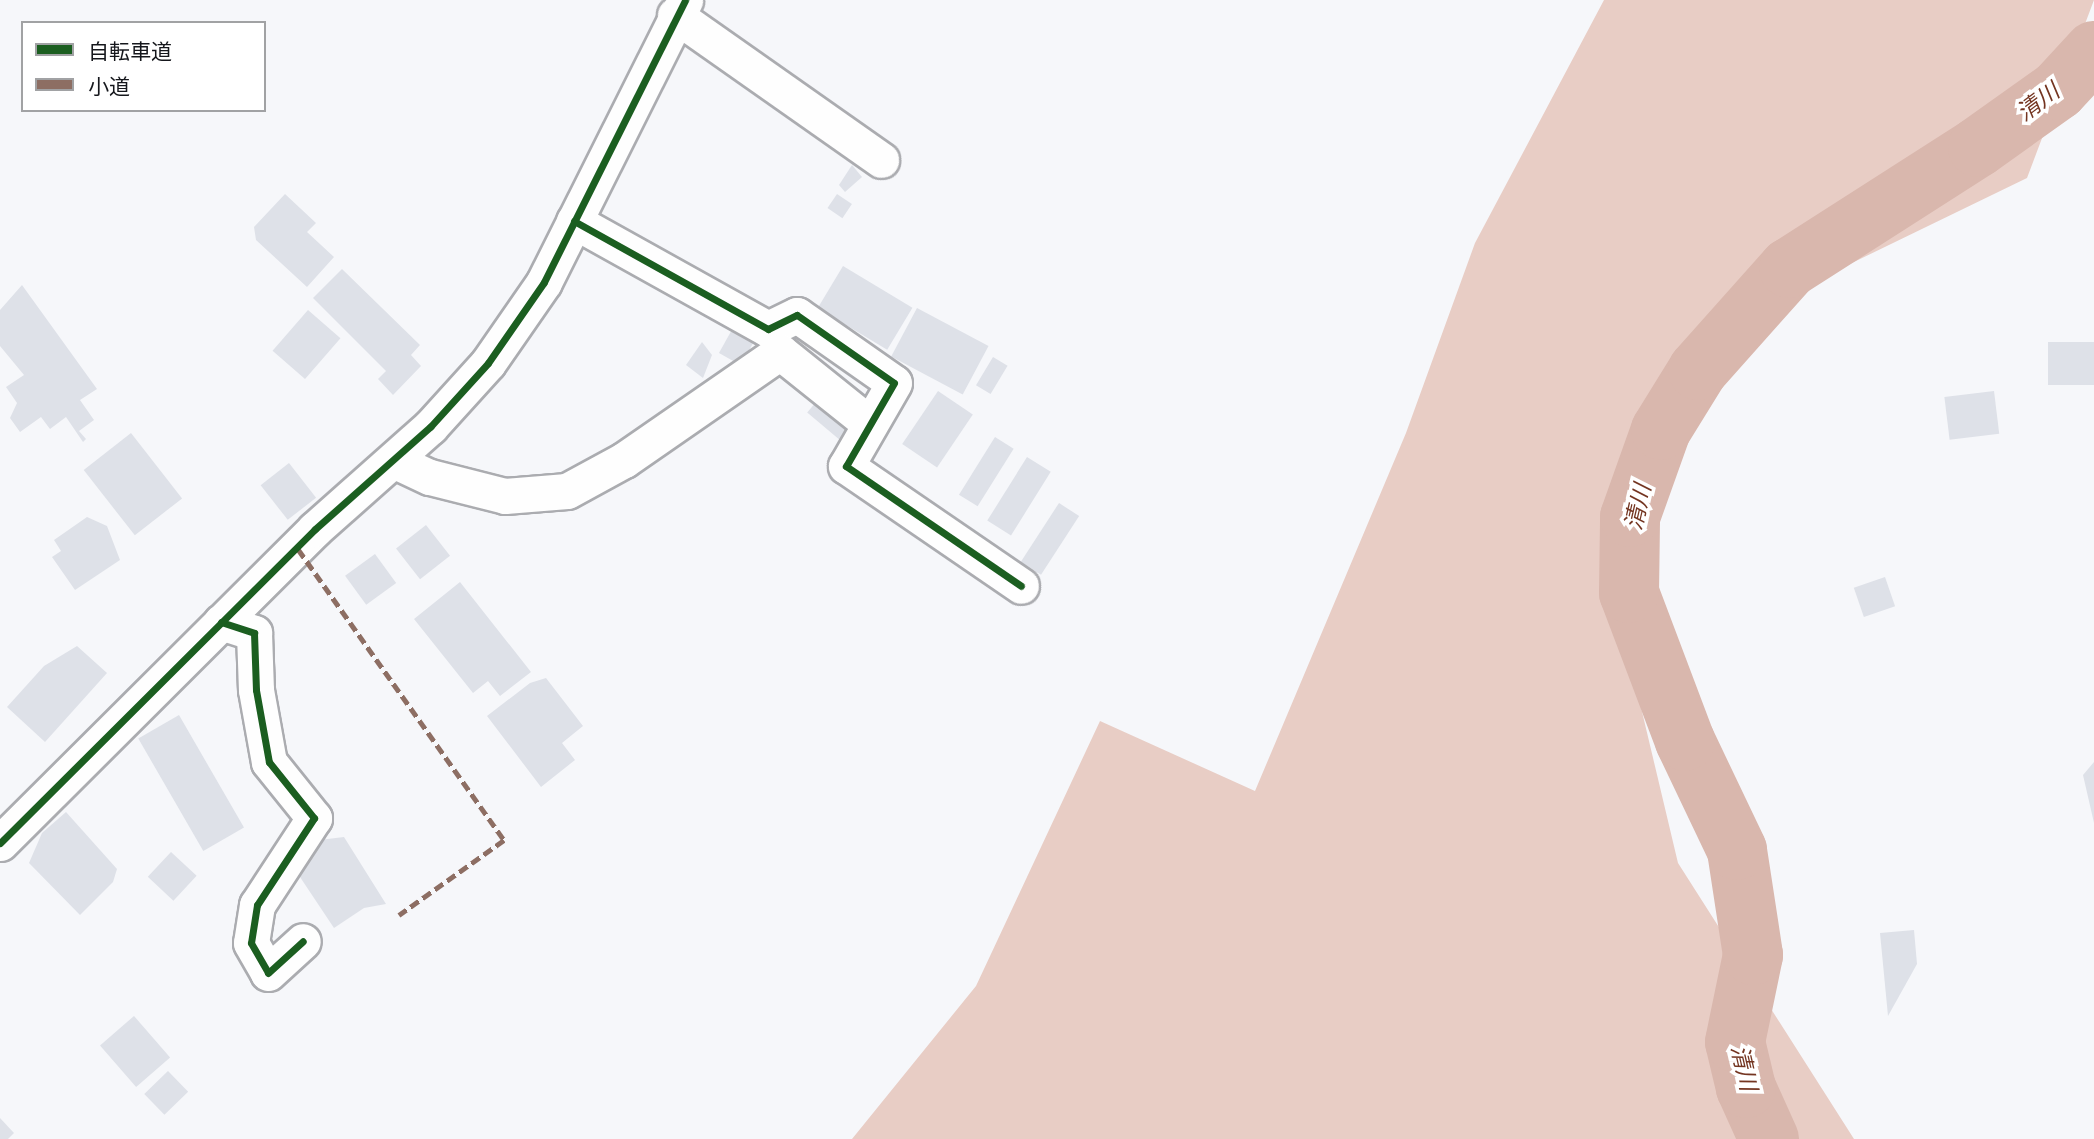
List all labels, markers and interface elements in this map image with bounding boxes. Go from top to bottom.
legend [21,21,266,112]
text: 自転車道 [88,38,172,64]
text: 小道 [88,73,130,99]
water label: 清川 [2011,77,2065,127]
water label: 清川 [1619,481,1657,533]
water label: 清川 [1725,1042,1763,1094]

